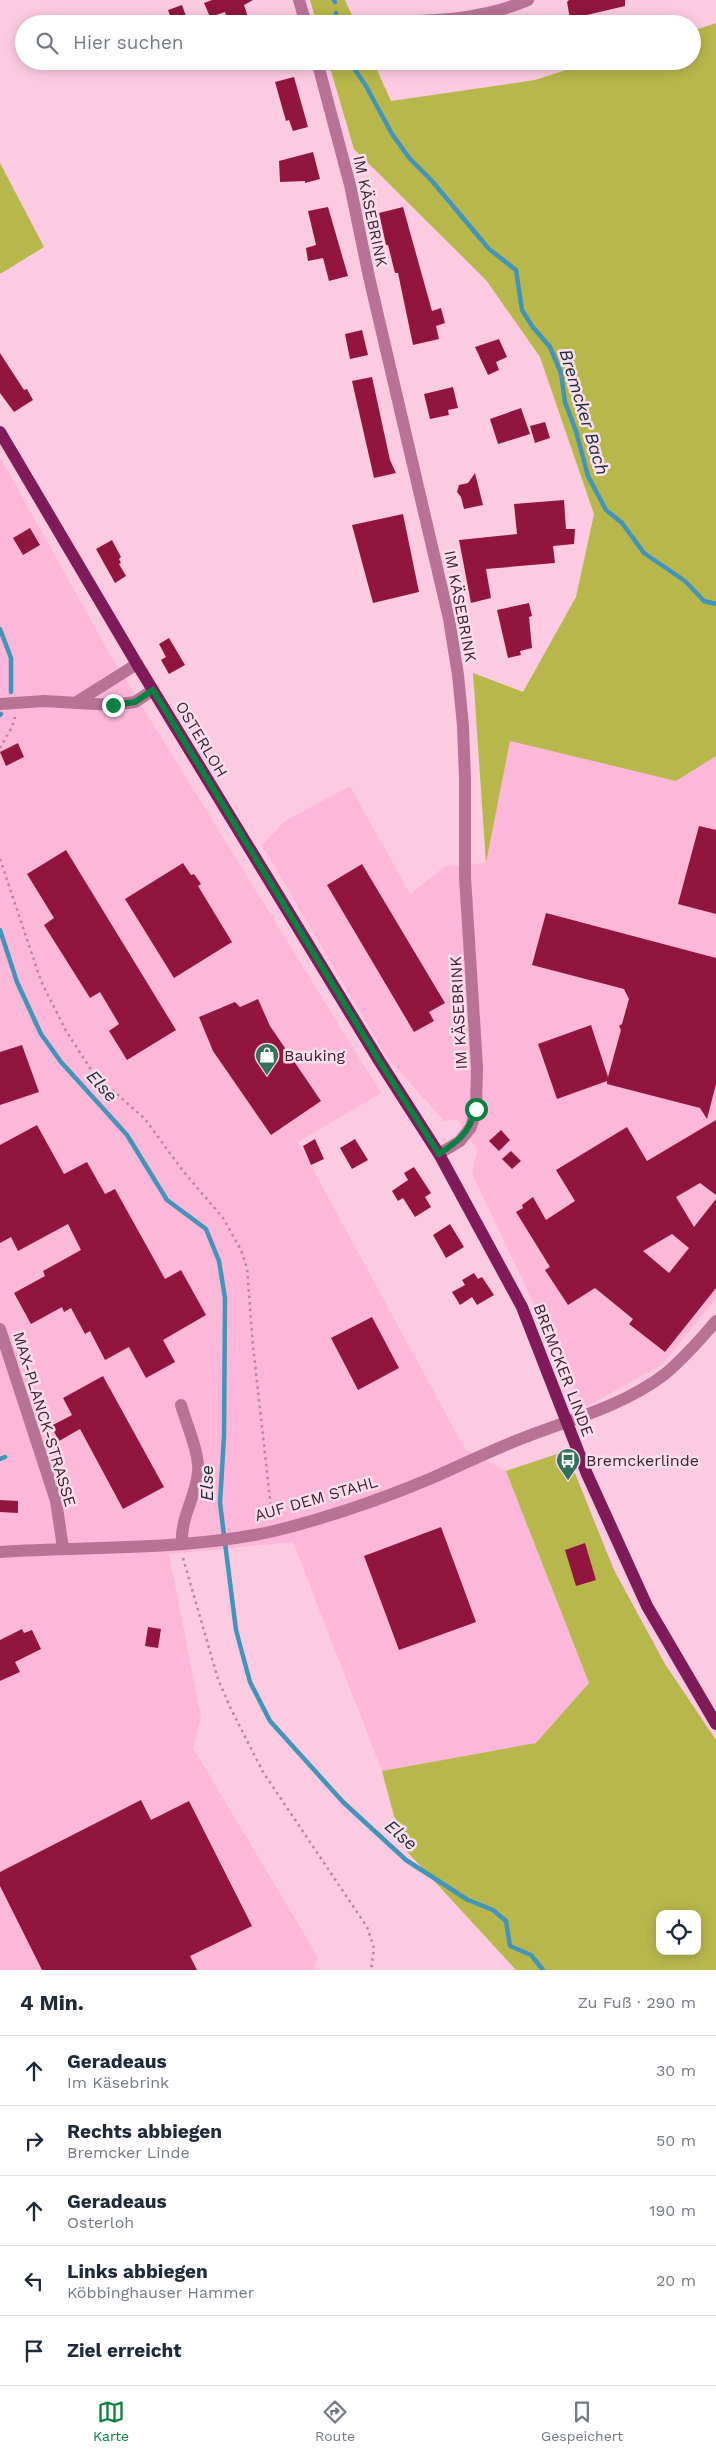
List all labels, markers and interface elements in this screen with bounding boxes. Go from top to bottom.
search box [15,15,701,70]
icon: search [33,29,61,57]
text: Hier suchen [73,31,184,54]
street label: IM KÄSEBRINK [349,154,392,269]
water label: Bremcker Bach [555,346,614,477]
street label: IM KÄSEBRINK [440,549,481,664]
route end [102,694,125,717]
street label: OSTERLOH [171,698,232,781]
street label: IM KÄSEBRINK [446,955,471,1070]
shop icon: Bauking [254,1042,280,1076]
place label: Bauking [284,1046,346,1065]
water label: Else [83,1065,122,1106]
route start [465,1098,488,1121]
street label: BREMCKER LINDE [529,1301,598,1439]
street label: MAX-PLANCK-STRASSE [9,1329,80,1509]
bus stop icon: Bremckerlinde [555,1447,581,1481]
place label: Bremckerlinde [586,1451,699,1470]
water label: Else [196,1465,217,1501]
street label: AUF DEM STAHL [252,1472,380,1525]
water label: Else [381,1815,422,1854]
map controls [656,1910,701,1955]
button: locate [656,1910,701,1955]
text: 4 Min. [20,1990,84,2015]
text: Zu Fuß · 290 m [578,1993,696,2012]
text: Geradeaus [67,2050,167,2073]
icon: ahead [20,2057,48,2085]
text: 30 m [656,2061,696,2080]
text: Im Käsebrink [67,2073,169,2092]
text: Rechts abbiegen [67,2120,222,2143]
icon: right [20,2127,48,2155]
text: 50 m [656,2131,696,2150]
text: Bremcker Linde [67,2143,190,2162]
text: Geradeaus [67,2190,167,2213]
icon: ahead [20,2197,48,2225]
text: 190 m [649,2201,696,2220]
text: Osterloh [67,2213,134,2232]
text: Links abbiegen [67,2260,208,2283]
icon: left [20,2267,48,2295]
text: 20 m [656,2271,696,2290]
text: Köbbinghauser Hammer [67,2283,254,2302]
icon: arrive [20,2337,48,2365]
text: Ziel erreicht [67,2339,182,2362]
tab: Karte [93,2398,129,2444]
tab: Route [315,2398,355,2444]
tab: Gespeichert [541,2398,623,2444]

